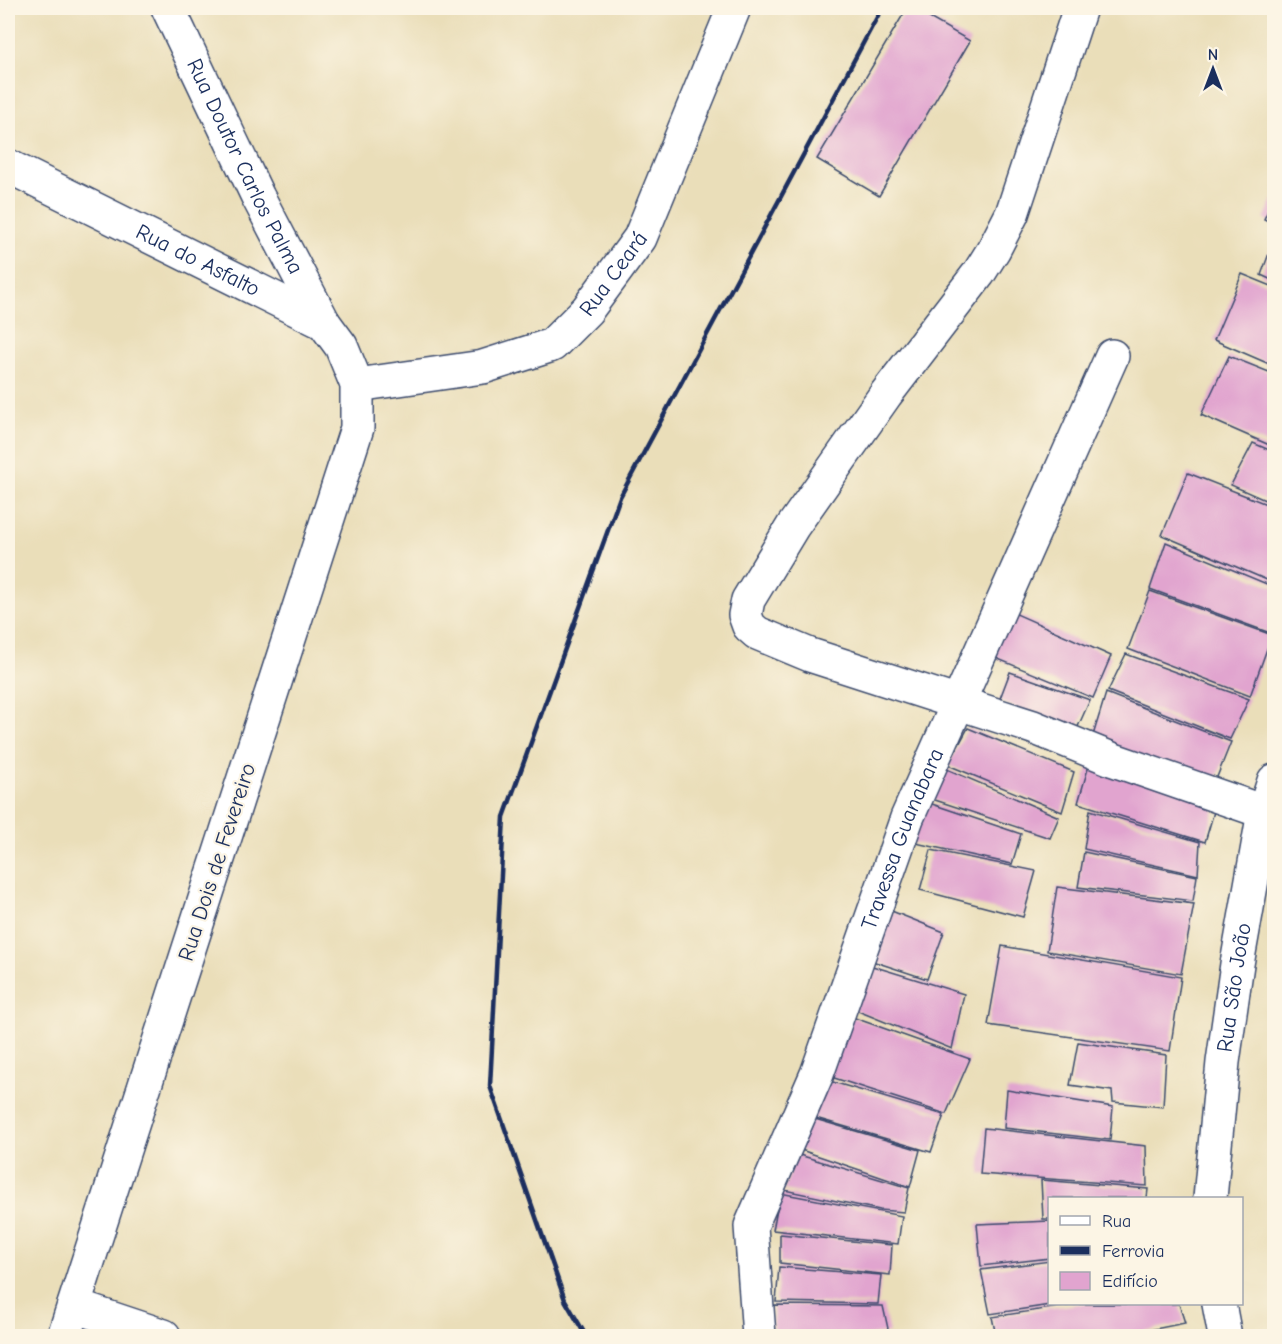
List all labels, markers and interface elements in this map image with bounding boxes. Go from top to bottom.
north arrow [1183,39,1243,99]
text: N [1208,46,1218,64]
street label: Rua Doutor Carlos Palma [181,54,309,278]
street label: Rua do Asfalto [132,219,264,302]
street label: Rua Ceará [574,227,653,321]
street label: Travessa Guanabara [856,744,949,933]
street label: Rua Dois de Fevereiro [173,760,261,964]
street label: Rua São João [1212,921,1257,1054]
legend [1048,1197,1243,1305]
text: Rua [1102,1211,1131,1232]
text: Ferrovia [1102,1241,1165,1262]
text: Edifício [1102,1271,1158,1292]

